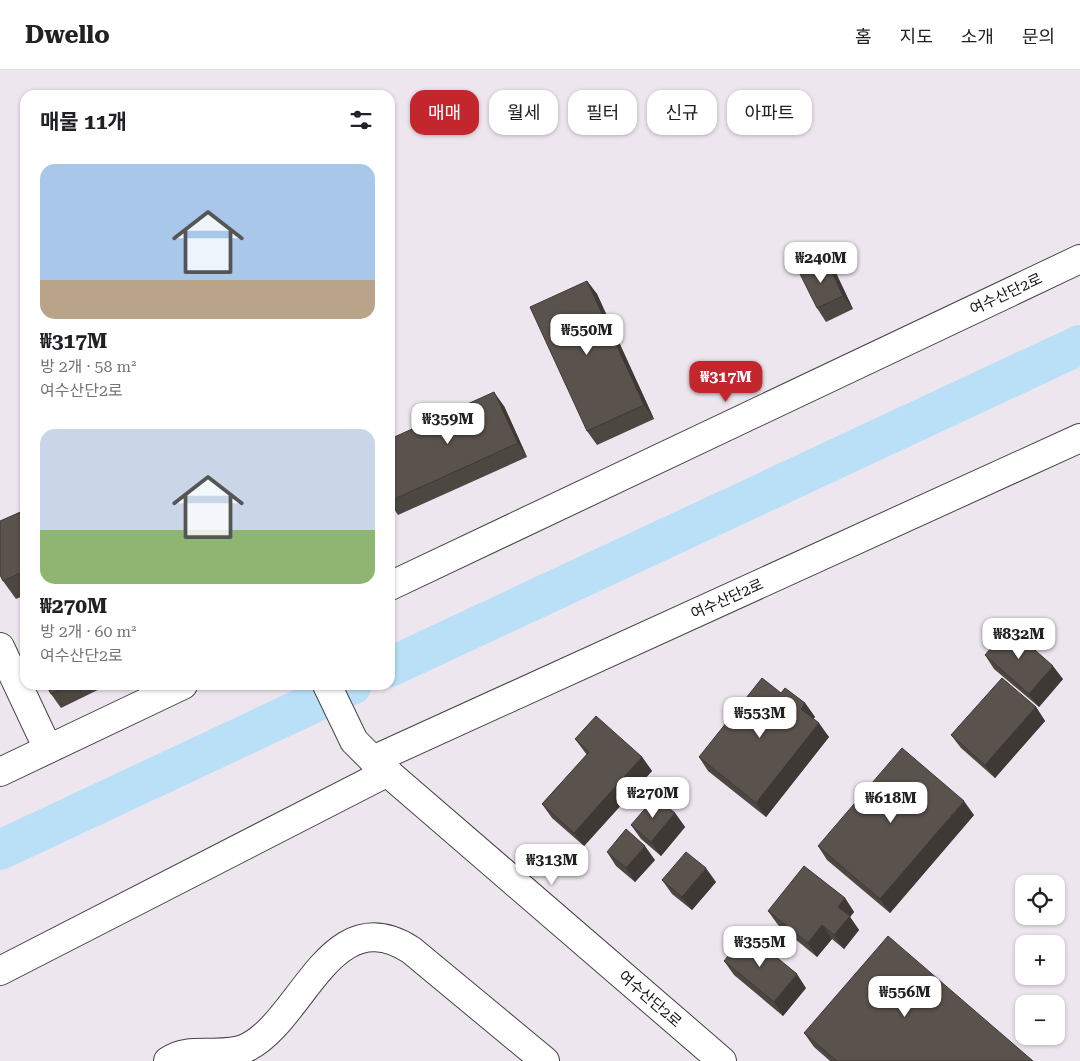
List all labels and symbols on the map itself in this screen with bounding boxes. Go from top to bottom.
pin: ₩240M [786,242,856,284]
street label: 여수산단2로 [967,269,1045,319]
pin: ₩550M [552,314,622,356]
pin: ₩317M [691,360,761,403]
pin: ₩359M [413,402,483,445]
street label: 여수산단2로 [688,575,766,623]
pin: ₩832M [984,618,1054,660]
pin: ₩553M [725,696,795,739]
pin: ₩270M [618,776,688,819]
pin: ₩618M [856,782,926,824]
pin: ₩313M [517,844,587,886]
pin: ₩355M [725,926,795,968]
street label: 여수산단2로 [615,967,685,1031]
pin: ₩556M [870,976,940,1018]

